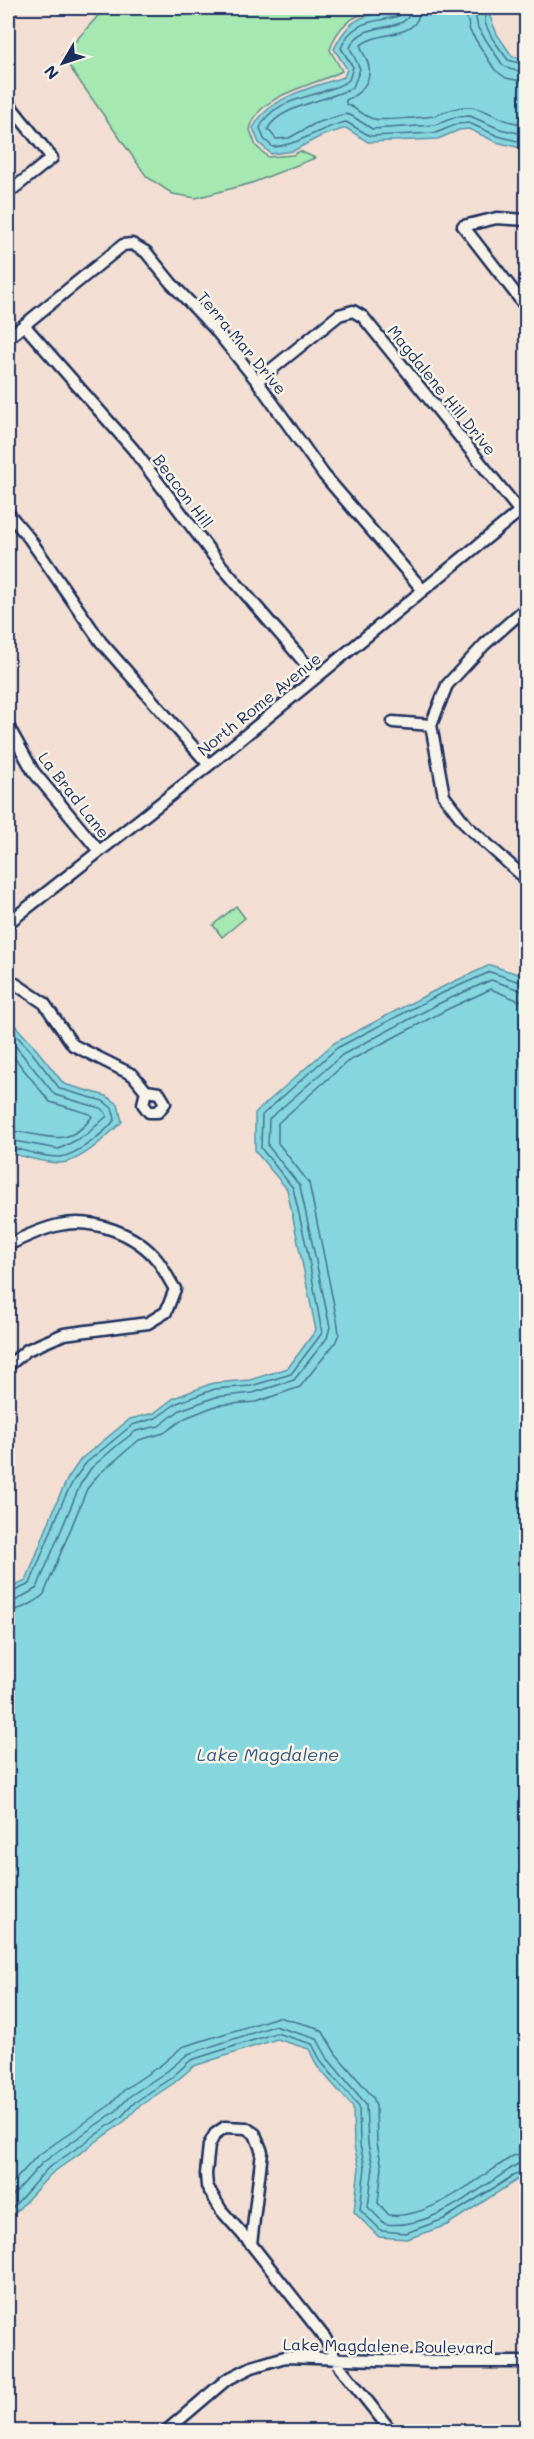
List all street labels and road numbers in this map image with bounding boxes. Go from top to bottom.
street label: Terra Mar Drive [193,287,292,399]
street label: Magdalene Hill Drive [383,320,501,459]
street label: Beacon Hill [149,450,218,532]
street label: North Rome Avenue [192,647,325,760]
street label: La Brad Lane [34,747,115,842]
street label: Lake Magdalene Boulevard [283,2333,493,2358]

